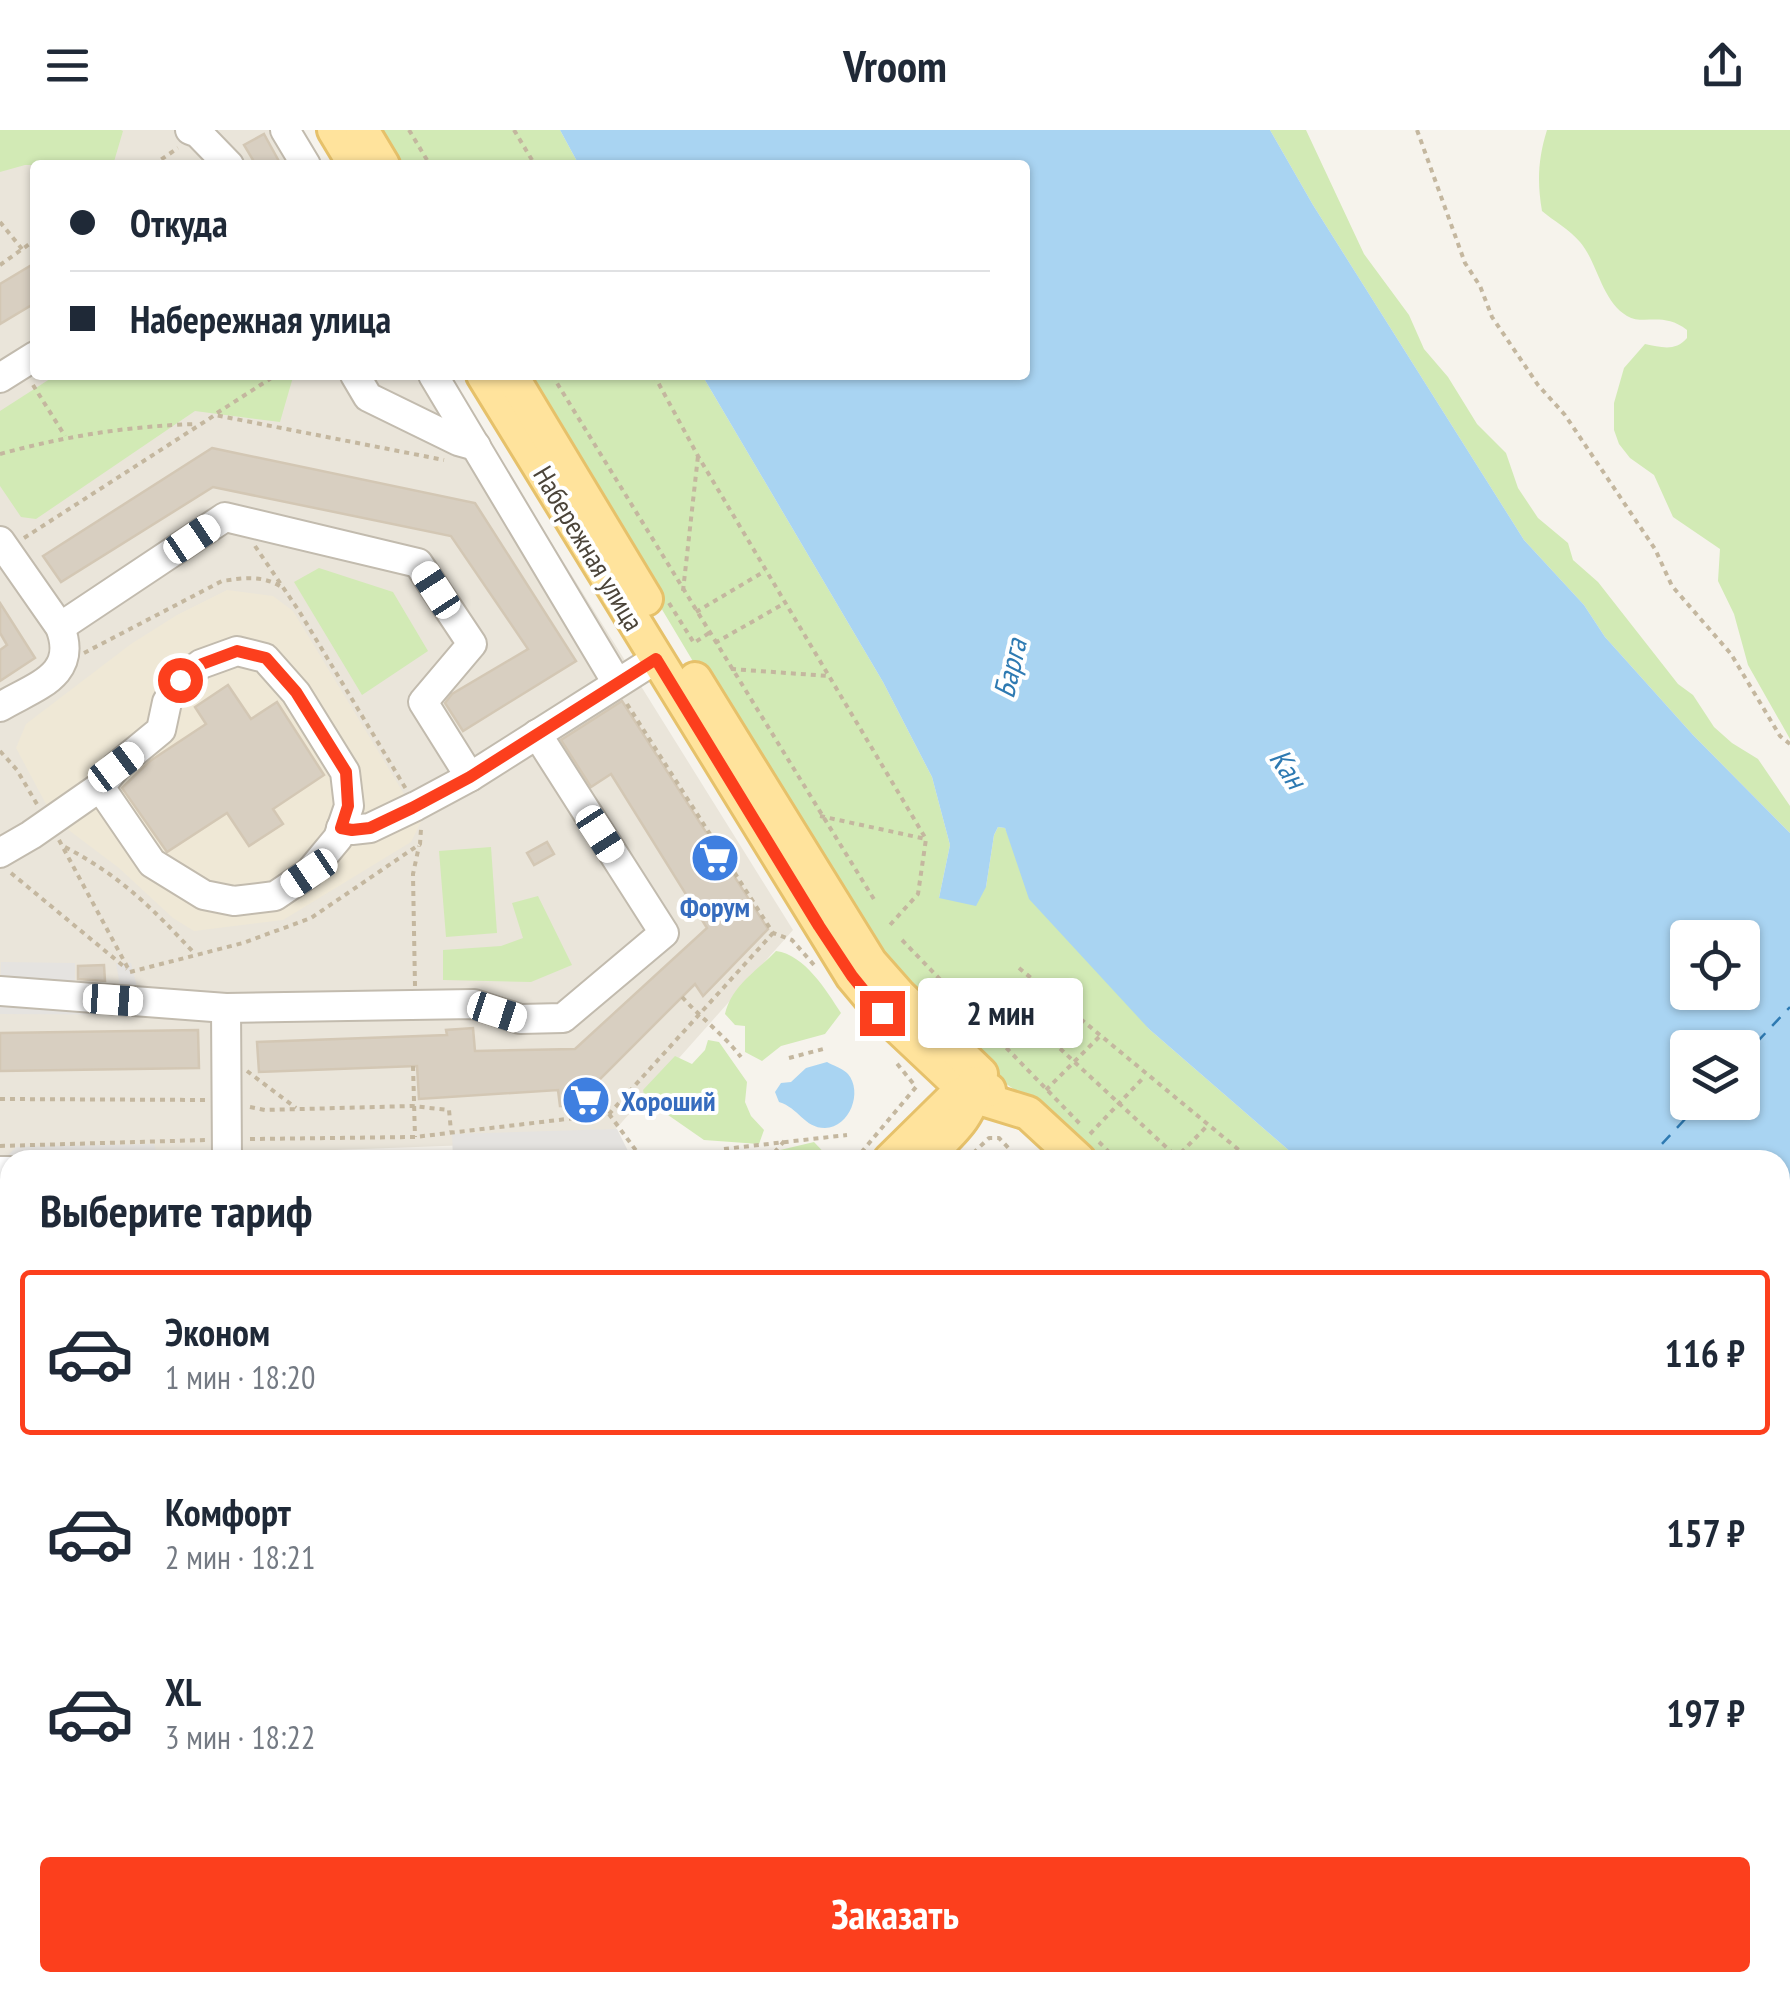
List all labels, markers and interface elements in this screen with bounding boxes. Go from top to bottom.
text: Vroom [843,36,947,94]
icon: menu [40,38,95,93]
icon: share [1695,38,1750,93]
text: Откуда [130,198,228,247]
text: Набережная улица [130,294,391,343]
street label: Набережная улица [525,459,653,637]
car [159,510,225,568]
car [407,557,465,623]
water label: Барга [983,633,1035,701]
route start [158,658,203,703]
car [83,737,149,797]
water label: Кан [1262,741,1318,798]
car [571,801,629,867]
supermarket icon: Форум [689,832,741,884]
car [276,844,342,902]
place label: Форум [680,888,750,925]
map controls [1670,920,1760,1120]
button: locate [1670,920,1760,1010]
callout: 2 мин [917,978,1082,1048]
car [82,983,144,1017]
car [464,988,530,1036]
route end [860,991,905,1036]
text: 2 мин [966,992,1035,1034]
button: layers [1670,1030,1760,1120]
supermarket icon: Хороший [560,1074,612,1126]
place label: Хороший [621,1082,716,1119]
text: Выберите тариф [40,1181,312,1239]
text: Эконом [165,1307,270,1356]
icon: car [45,1308,135,1398]
text: 116 ₽ [1665,1328,1745,1377]
text: 1 мин · 18:20 [165,1356,315,1398]
text: Комфорт [165,1487,291,1536]
icon: car [45,1488,135,1578]
text: 157 ₽ [1666,1508,1745,1557]
text: 2 мин · 18:21 [165,1536,315,1578]
text: XL [165,1667,201,1716]
icon: car [45,1668,135,1758]
text: 197 ₽ [1666,1688,1745,1737]
text: 3 мин · 18:22 [165,1716,315,1758]
button: Заказать [40,1857,1750,1972]

